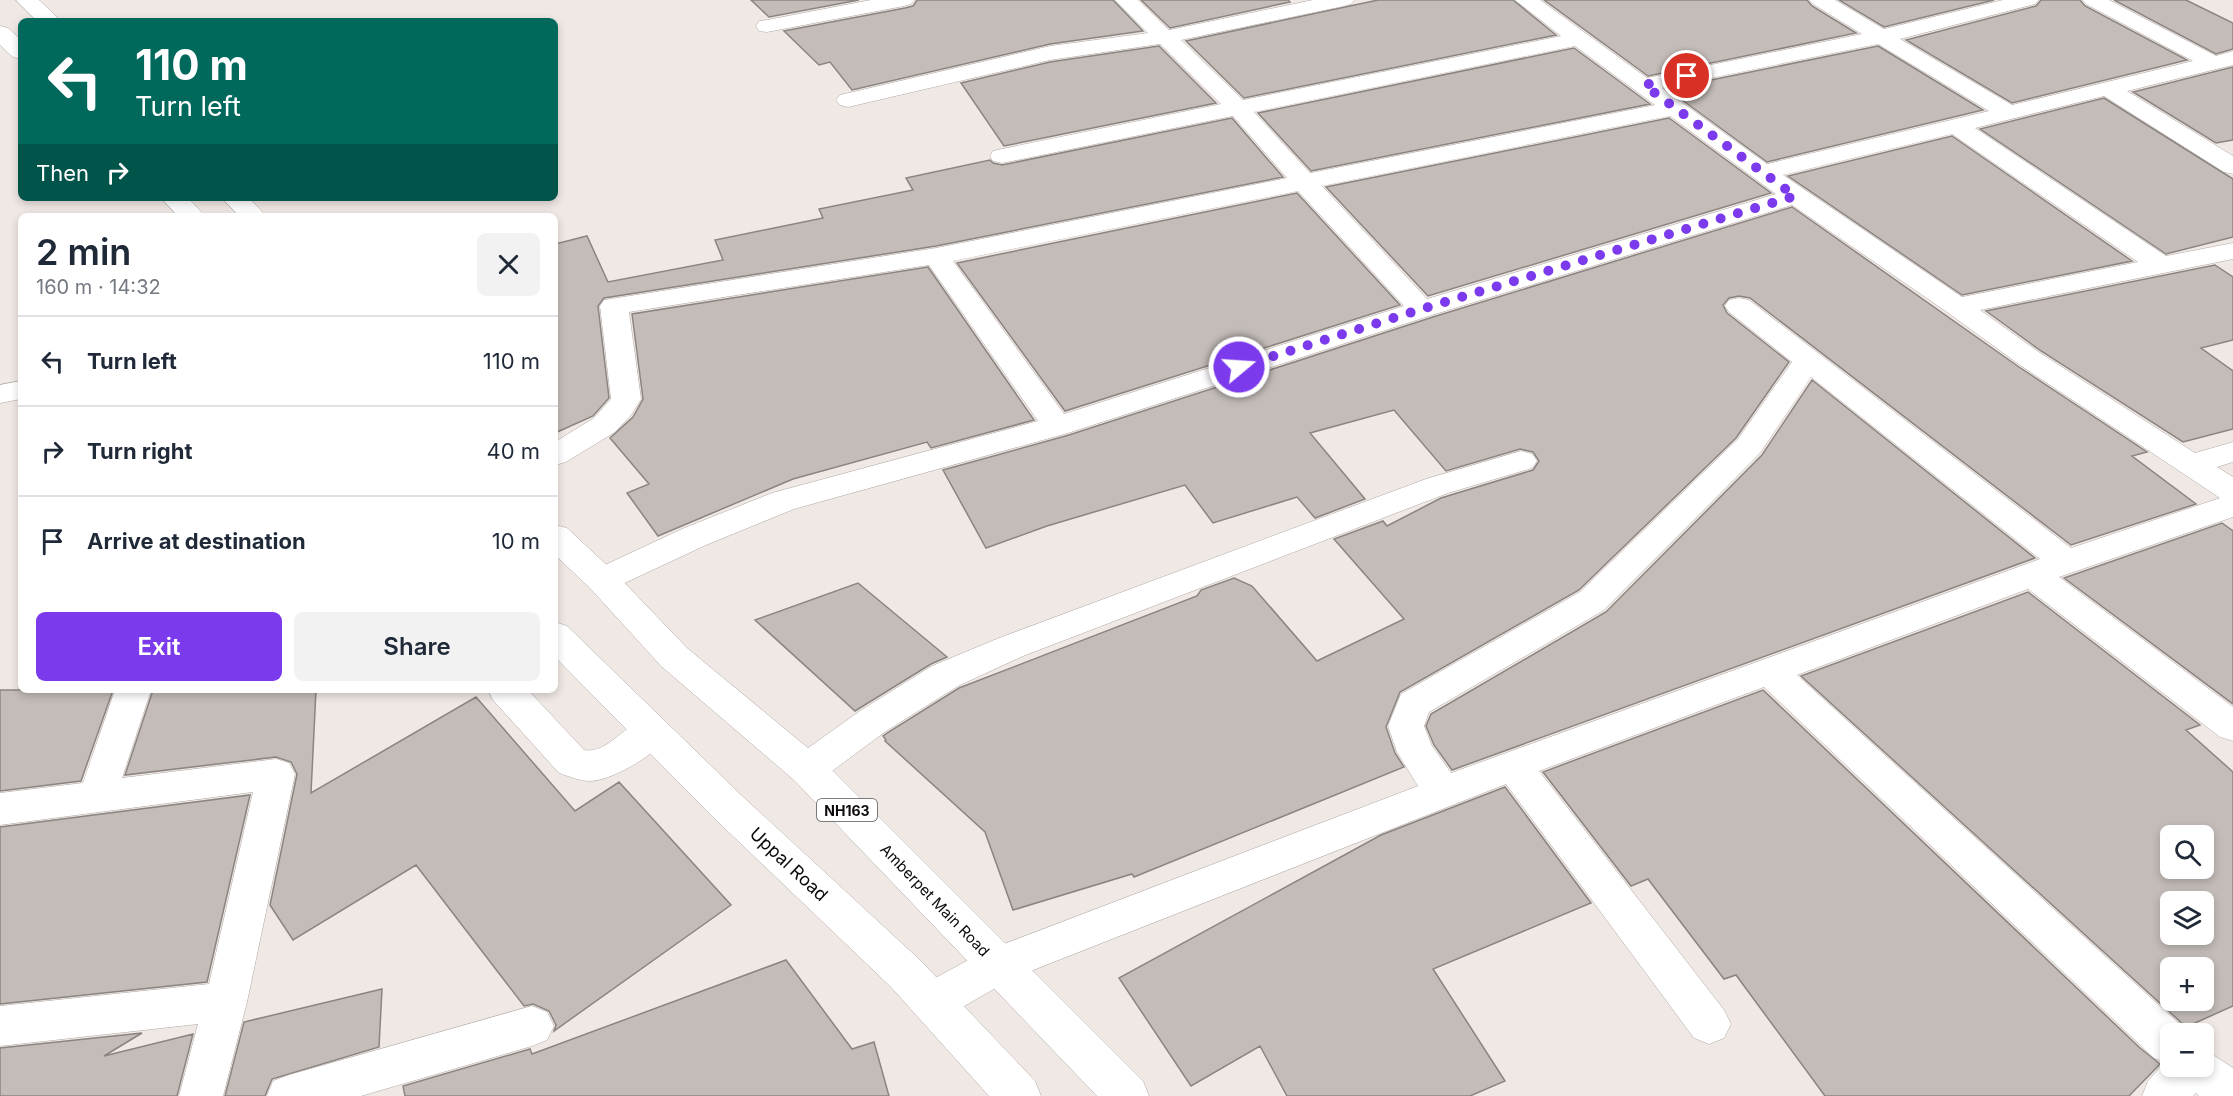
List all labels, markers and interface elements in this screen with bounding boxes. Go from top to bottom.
text: 110 m [135,39,248,90]
icon: left [36,42,114,120]
pin [1661,50,1712,101]
icon: arrive [1670,59,1703,92]
text: Turn left [135,90,241,123]
icon: right [101,156,134,189]
text: Then [36,160,89,186]
text: 2 min [36,230,131,274]
button: close [477,233,540,296]
text: 160 m · 14:32 [36,275,161,299]
position arrow [1207,335,1271,399]
icon: left [36,345,69,378]
text: Turn left [87,348,177,374]
text: 110 m [483,348,540,374]
icon: right [36,435,69,468]
text: Turn right [87,438,193,464]
text: 40 m [486,438,540,464]
icon: arrive [36,525,69,558]
text: Arrive at destination [87,528,306,554]
text: 10 m [492,528,540,554]
button: Exit [36,612,282,681]
button: Share [294,612,540,681]
road number: NH163 [817,799,877,821]
street label: Uppal Road [746,823,832,905]
map controls [2160,825,2214,1077]
button: search [2160,825,2214,879]
street label: Amberpet Main Road [876,840,994,960]
button: layers [2160,891,2214,945]
button: + [2160,957,2214,1011]
button: − [2160,1023,2214,1077]

